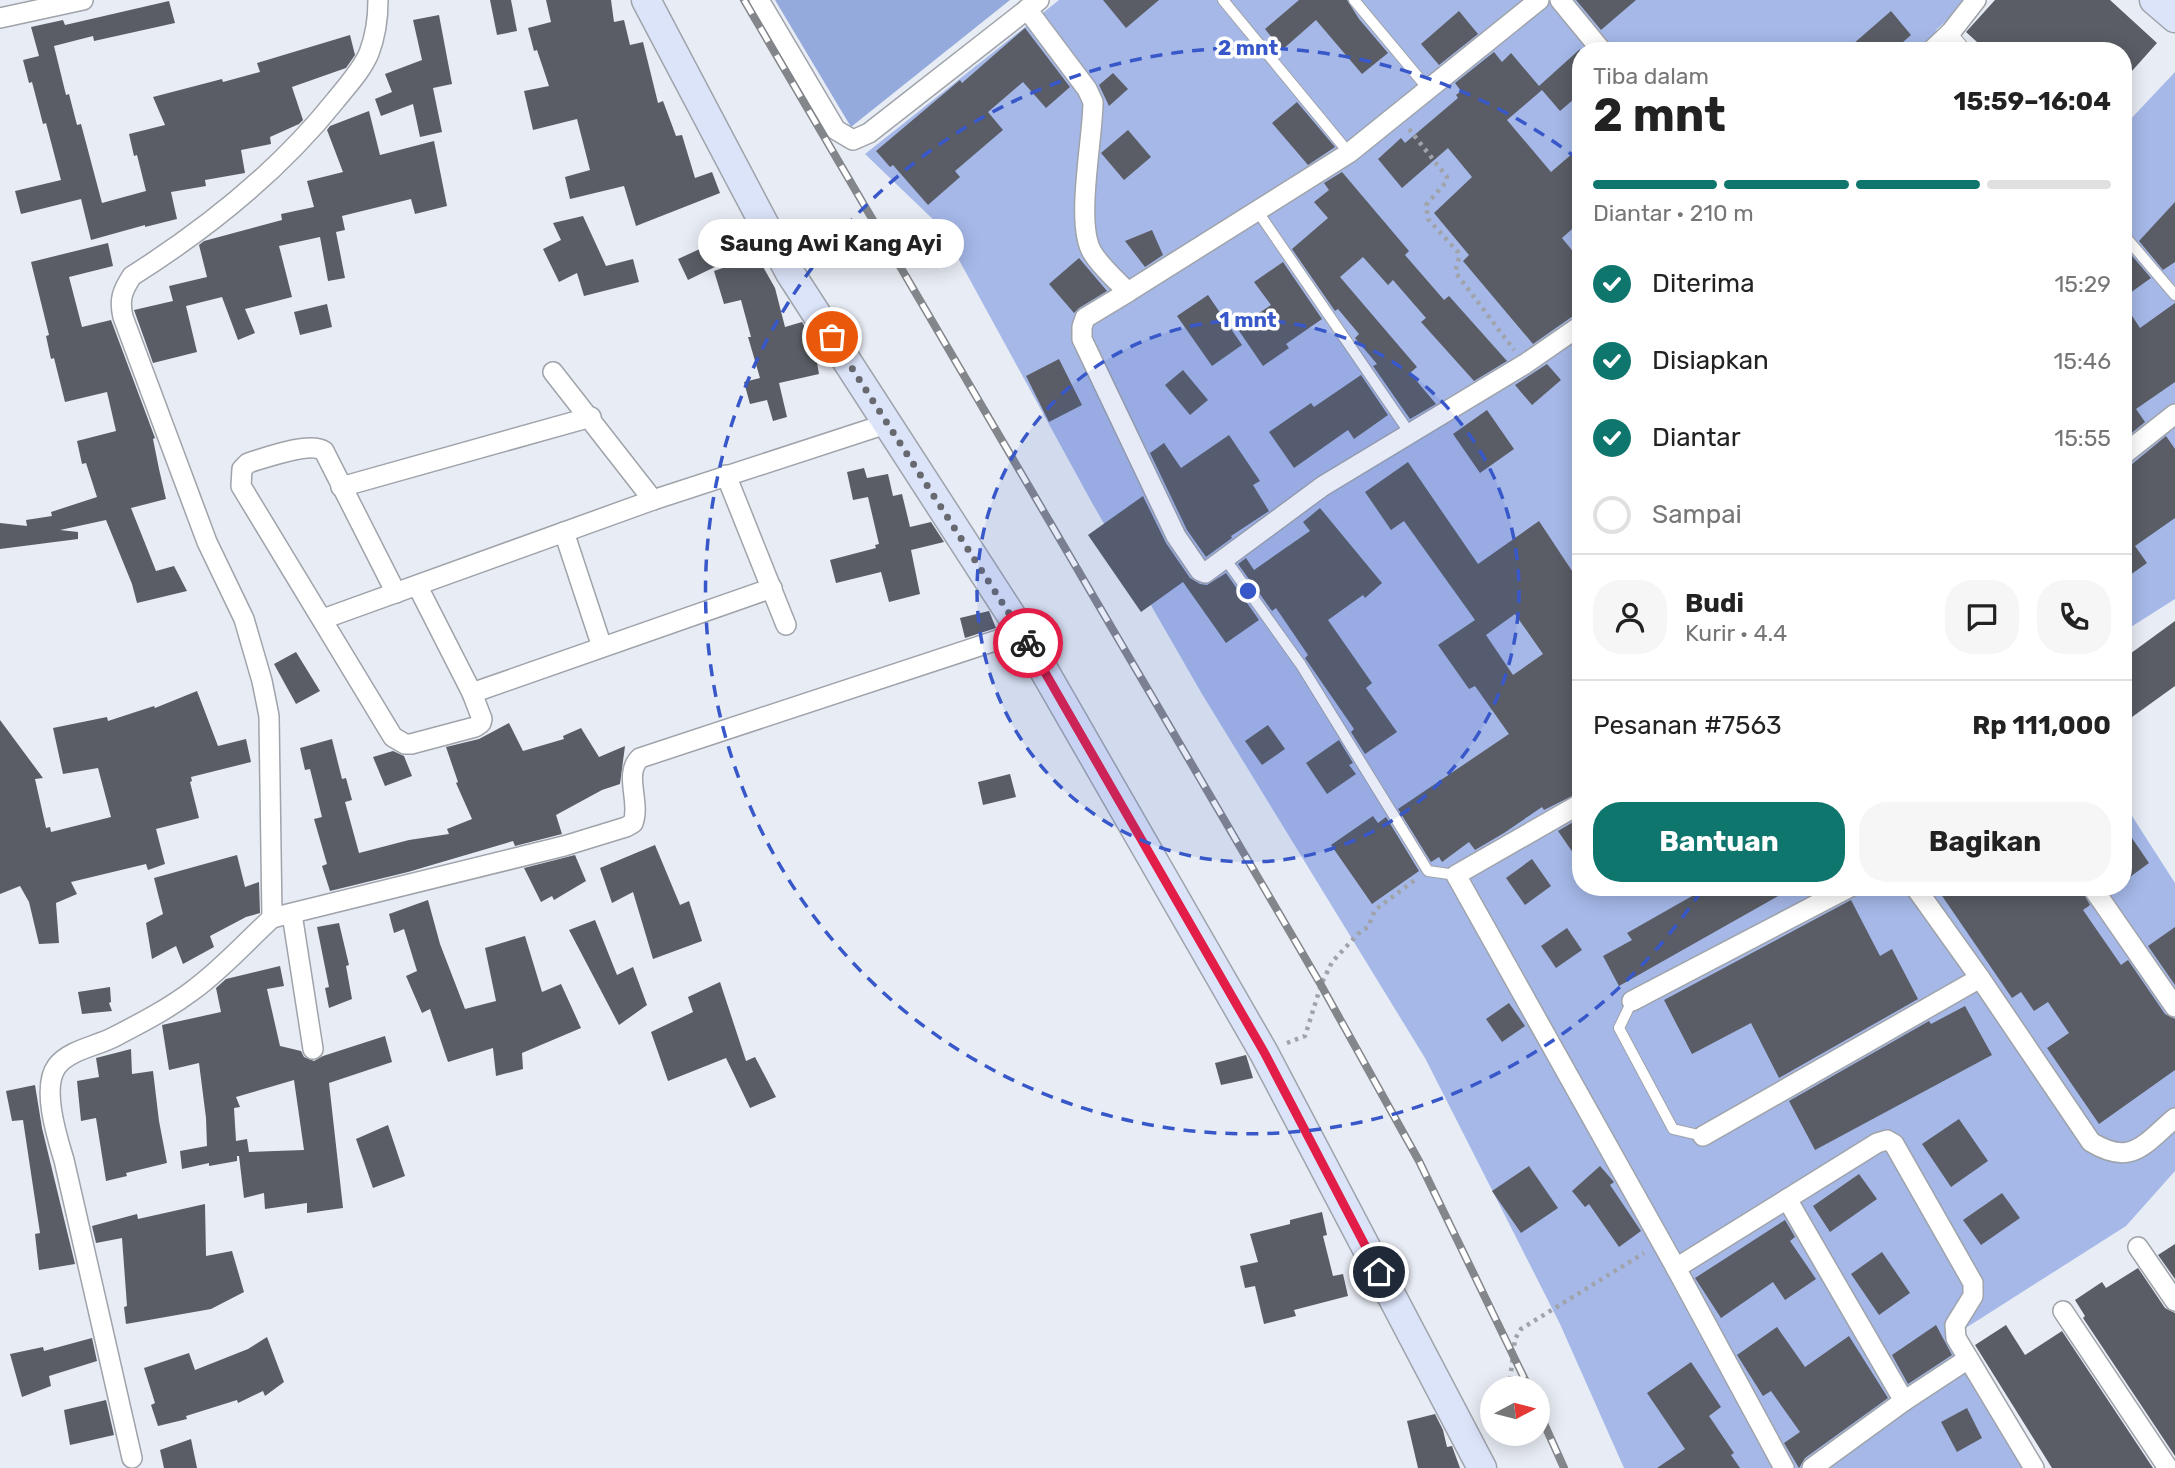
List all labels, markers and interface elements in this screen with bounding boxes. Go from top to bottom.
text: 2 mnt [1218,35,1278,60]
text: Tiba dalam [1593,62,1709,90]
text: 15:59–16:04 [1953,86,2111,117]
text: 2 mnt [1593,88,1726,143]
text: Diantar · 210 m [1593,199,1754,227]
callout: Saung Awi Kang Ayi [699,218,965,267]
text: Saung Awi Kang Ayi [720,229,942,257]
icon: check [1593,265,1631,303]
text: Diterima [1652,268,1755,299]
text: 15:29 [2054,270,2111,298]
pin [802,307,862,367]
text: 1 mnt [1219,307,1277,332]
icon: bag [813,318,851,356]
icon: check [1593,342,1631,380]
text: Disiapkan [1652,345,1769,376]
text: 15:46 [2053,347,2111,375]
icon: check [1593,419,1631,457]
text: Diantar [1652,422,1741,453]
text: 15:55 [2054,424,2111,452]
text: Sampai [1652,499,1742,530]
centre of rings [1236,579,1260,603]
button: person [1593,580,1667,654]
button: chat [1945,580,2019,654]
button: phone [2037,580,2111,654]
text: Budi [1685,588,1744,619]
courier [993,608,1063,678]
text: Kurir · 4.4 [1685,619,1787,647]
icon: bike [1009,624,1047,662]
text: Pesanan #7563 [1593,710,1782,741]
text: Rp 111,000 [1972,710,2111,741]
button: Bantuan [1593,802,1845,882]
button: Bagikan [1859,802,2111,882]
pin [1349,1242,1409,1302]
icon: home [1360,1253,1398,1291]
north arrow [1480,1376,1550,1446]
map controls [1480,1376,1550,1446]

